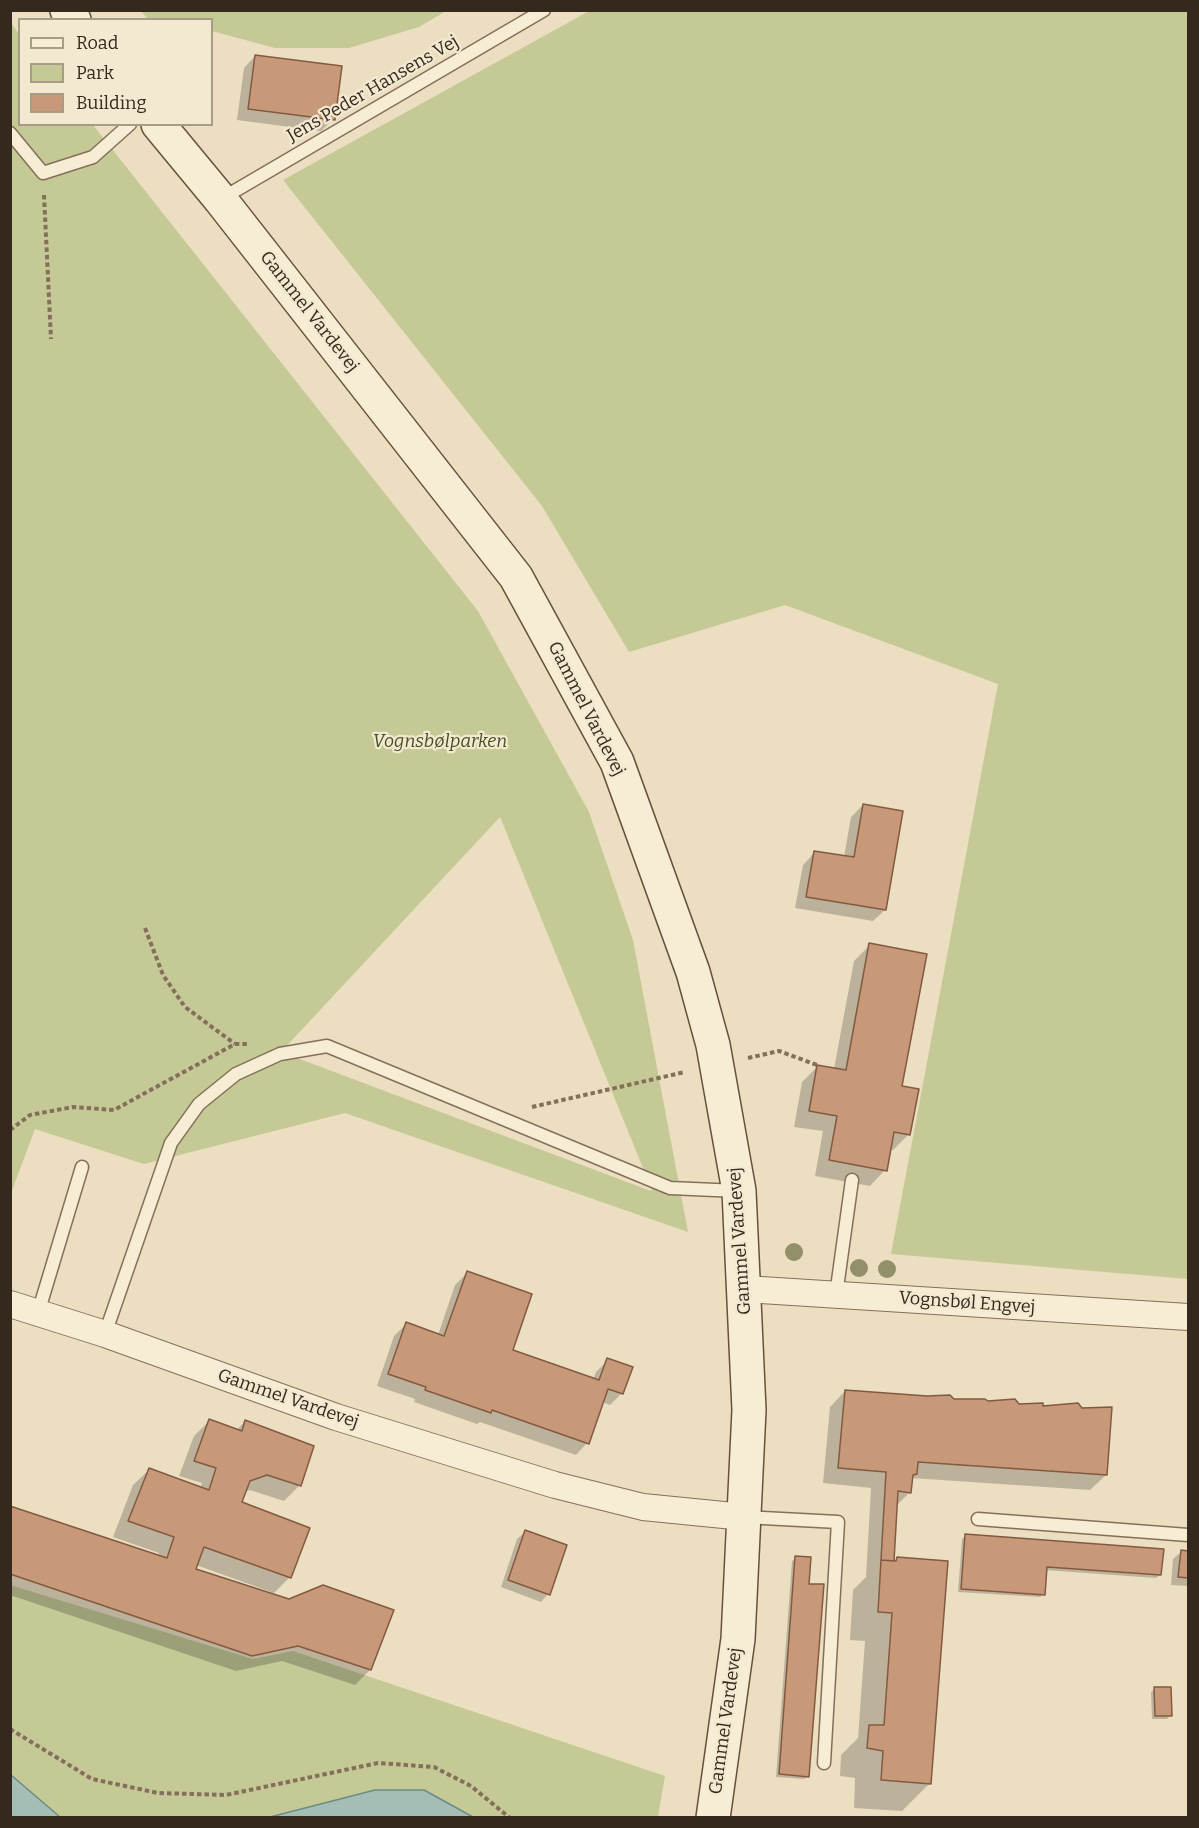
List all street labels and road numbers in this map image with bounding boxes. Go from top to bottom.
street label: Jens Peder Hansens Vej [283,31,463,147]
street label: Gammel Vardevej [255,247,363,377]
street label: Gammel Vardevej [543,638,629,780]
street label: Gammel Vardevej [724,1166,756,1316]
street label: Vognsbøl Engvej [898,1287,1036,1319]
street label: Gammel Vardevej [215,1365,361,1433]
street label: Gammel Vardevej [705,1646,747,1796]

